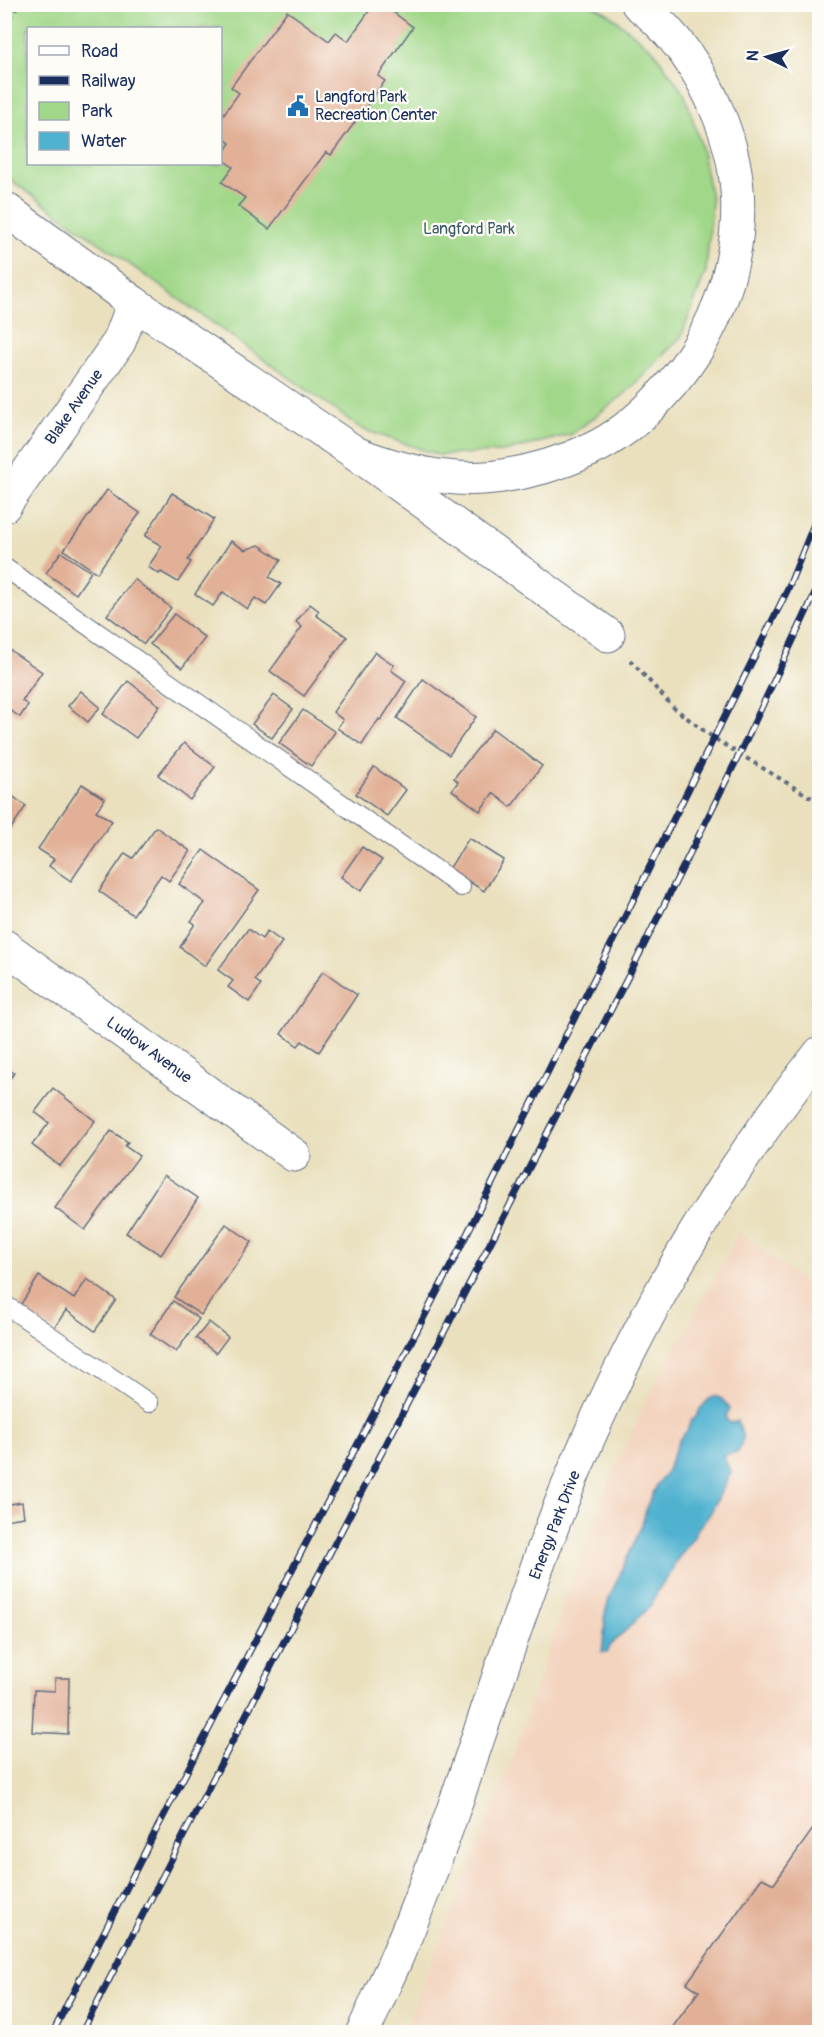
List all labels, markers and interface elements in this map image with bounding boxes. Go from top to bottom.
legend [27,27,222,165]
north arrow [737,27,797,87]
text: Road [81,40,118,63]
text: N [743,49,764,62]
text: Railway [81,70,136,93]
place label: Langford Park Recreation Center [315,87,437,125]
public building icon: Langford Park Recreation Center [286,94,310,118]
text: Park [81,100,113,123]
text: Water [81,130,127,153]
park label: Langford Park [423,219,515,239]
street label: Blake Avenue [41,365,107,449]
street label: Ludlow Avenue [102,1012,196,1088]
street label: Energy Park Drive [525,1468,585,1582]

